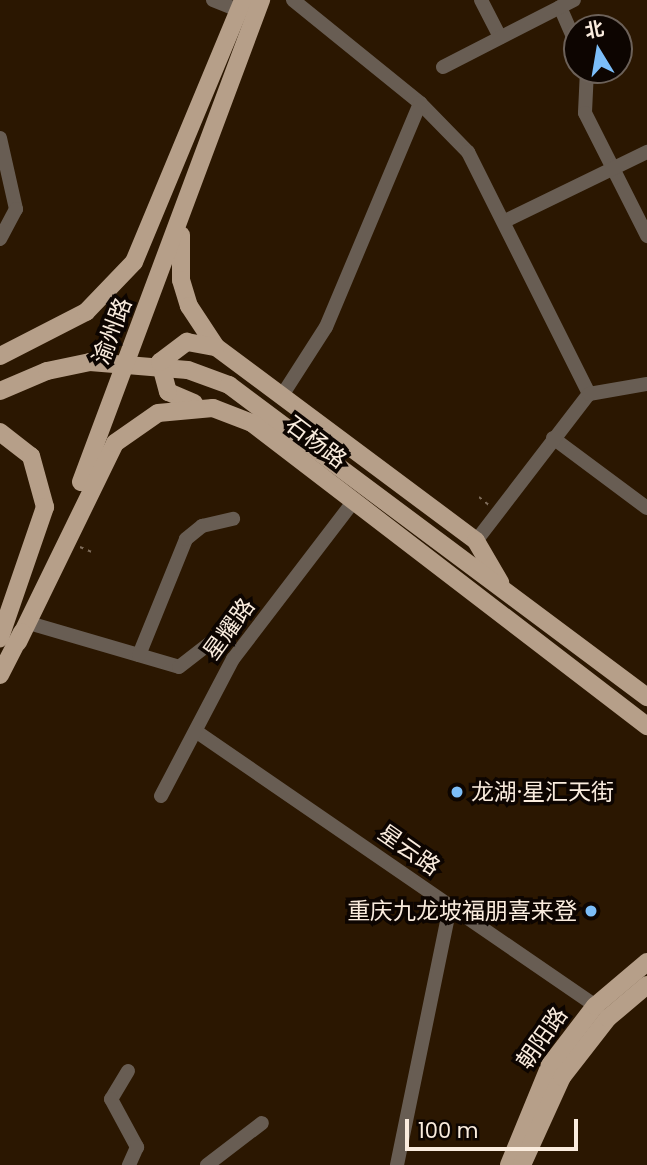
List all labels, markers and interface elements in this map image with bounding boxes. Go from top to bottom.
north arrow [563,14,633,84]
text: 北 [582,15,606,45]
street label: 渝州路 [87,294,137,368]
street label: 石杨路 [280,410,352,474]
street label: 星耀路 [198,593,260,665]
place label: 龙湖·星汇天街 [471,778,614,806]
marker: 龙湖·星汇天街 [449,784,465,800]
street label: 星云路 [373,819,445,881]
place label: 重庆九龙坡福朋喜来登 [347,897,577,925]
marker: 重庆九龙坡福朋喜来登 [583,903,599,919]
street label: 朝阳路 [511,1002,573,1074]
scale bar [409,1106,582,1150]
text: 100 m [418,1116,478,1145]

